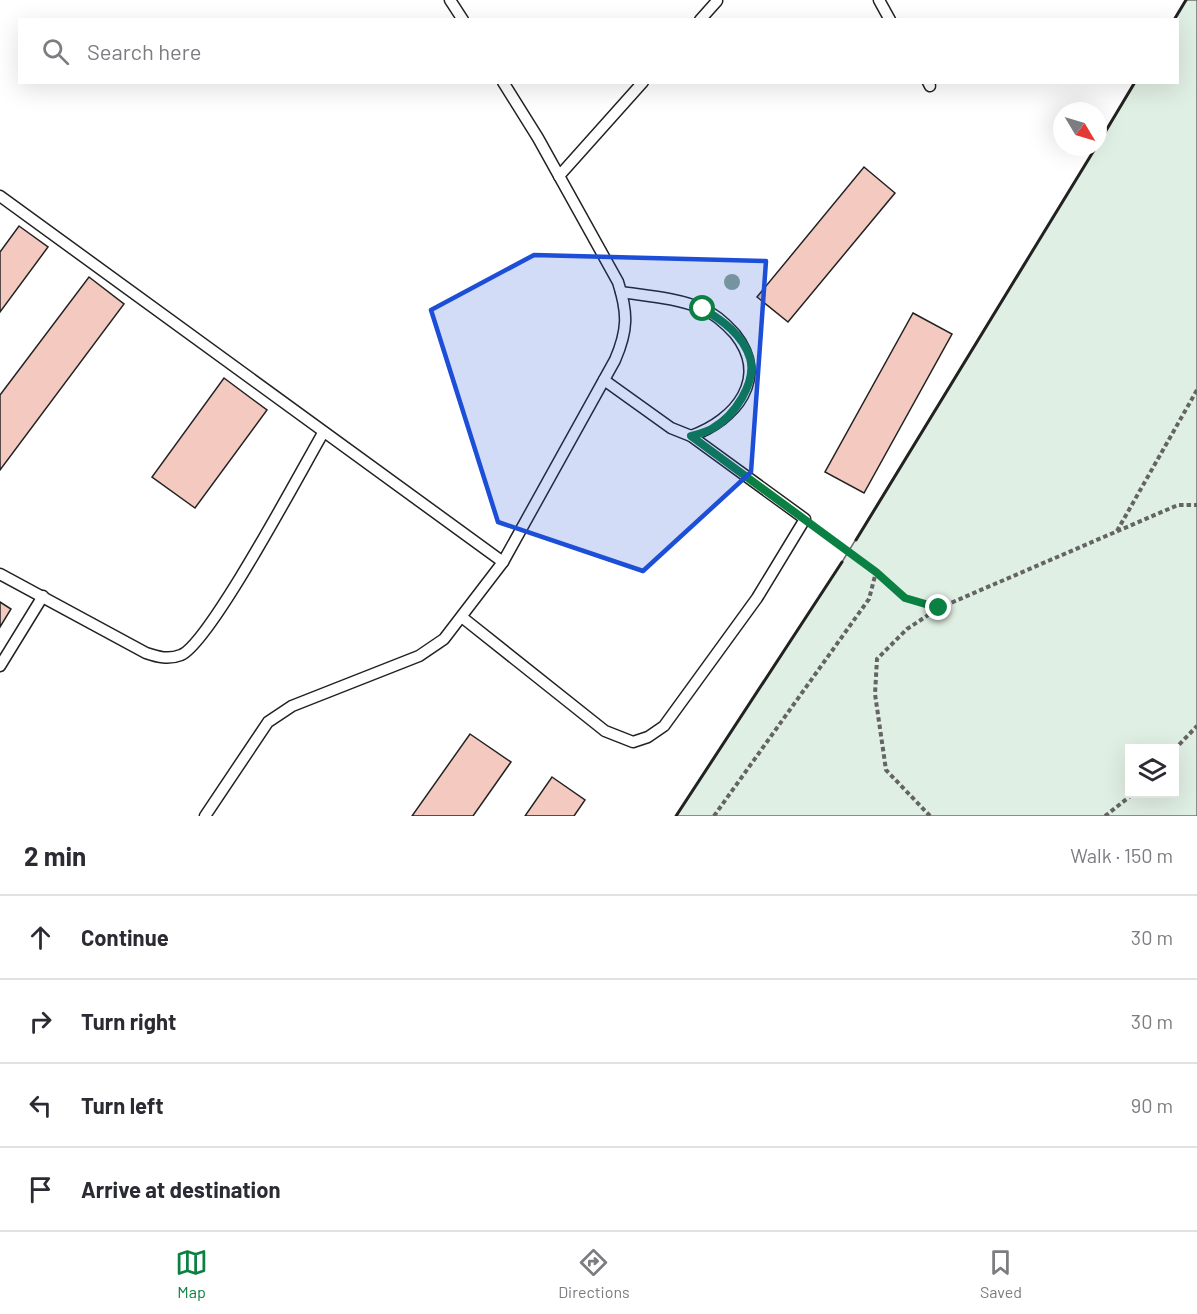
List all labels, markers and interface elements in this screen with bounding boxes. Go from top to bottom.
search box [18,18,1179,84]
icon: search [39,35,72,68]
text: Search here [87,38,201,64]
north arrow [1053,102,1107,156]
route start [689,295,715,321]
route end [925,594,951,620]
map controls [1125,744,1179,798]
button: layers [1125,744,1179,798]
text: 2 min [24,840,86,871]
text: Walk · 150 m [1070,843,1173,867]
icon: ahead [24,921,57,954]
text: Continue [81,924,169,950]
text: 30 m [1131,925,1173,949]
icon: right [24,1005,57,1038]
text: Turn right [81,1008,176,1034]
text: 30 m [1131,1009,1173,1033]
icon: left [24,1089,57,1122]
text: Turn left [81,1092,164,1118]
text: 90 m [1131,1093,1173,1117]
icon: arrive [24,1173,57,1206]
text: Arrive at destination [81,1176,280,1202]
tab: Map [175,1246,208,1301]
tab: Directions [558,1246,630,1301]
tab: Saved [980,1246,1022,1301]

